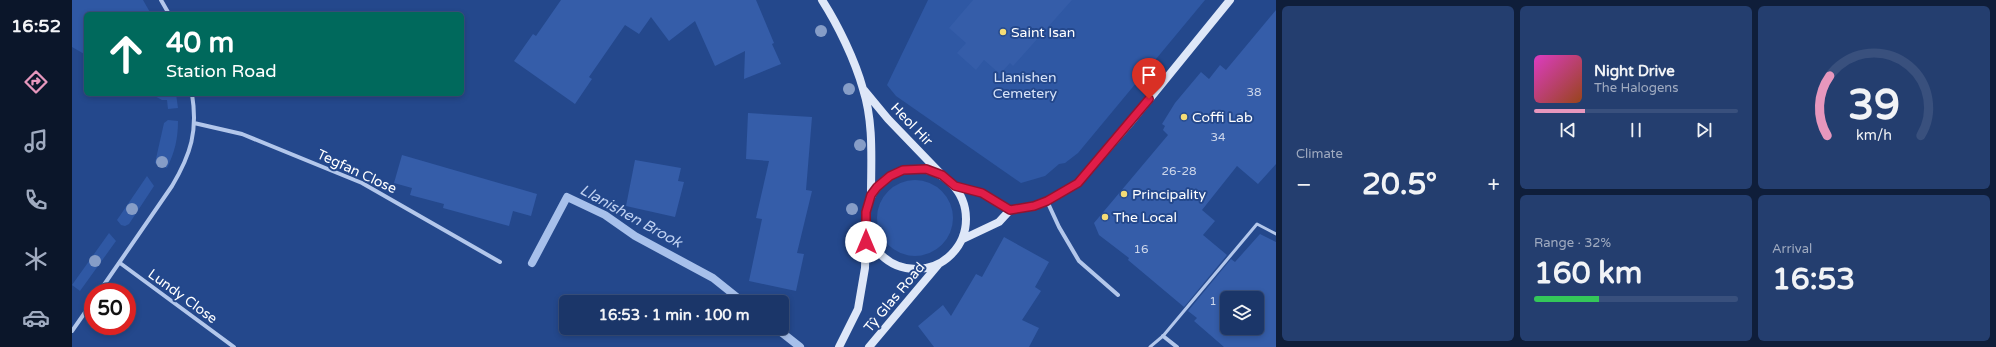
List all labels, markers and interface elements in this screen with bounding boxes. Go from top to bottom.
text: 16:52 [11,15,61,37]
place label: Saint Isan [1011,24,1075,41]
text: 40 m [166,26,234,60]
marker: Saint Isan [998,27,1008,37]
icon: ahead [100,28,152,80]
pin [1132,58,1166,99]
text: Station Road [166,60,277,82]
text: Night Drive [1594,62,1675,80]
icon: arrive [1138,64,1160,86]
icon: directions [22,68,50,96]
park label: Llanishen Cemetery [993,69,1058,102]
text: The Halogens [1594,80,1678,96]
text: 39 [1848,80,1900,130]
house number: 38 [1246,85,1262,99]
street label: Heol Hir [887,99,937,150]
place label: Coffi Lab [1192,109,1253,126]
marker: Coffi Lab [1179,112,1189,122]
icon: previous [1557,119,1579,141]
icon: pause [1625,119,1647,141]
icon: next [1693,119,1715,141]
text: km/h [1856,126,1892,143]
icon: music [22,127,50,155]
house number: 34 [1210,130,1226,144]
street label: Tegfan Close [314,146,399,197]
text: Climate [1296,146,1343,162]
house number: 26-28 [1161,164,1197,178]
text: 20.5° [1362,166,1437,203]
text: − [1296,172,1312,198]
text: + [1488,172,1500,198]
water label: Llanishen Brook [577,181,687,252]
icon: phone [22,186,50,214]
place label: Principality [1132,186,1207,203]
marker: Principality [1119,189,1129,199]
place label: The Local [1113,209,1177,226]
marker: The Local [1100,212,1110,222]
position arrow [845,221,887,263]
text: Range · 32% [1534,235,1611,251]
text: Arrival [1772,241,1812,257]
house number: 16 [1133,242,1149,256]
icon: climate [22,245,50,273]
text: 160 km [1534,255,1642,292]
street label: Tŷ Glas Road [860,259,929,336]
text: 16:53 [1772,261,1855,298]
street label: Lundy Close [145,266,221,327]
speed limit sign: 50 [84,283,136,335]
map controls [1220,291,1264,335]
button: layers [1220,291,1264,335]
house number: 1 [1209,294,1217,308]
icon: car [22,304,50,332]
text: 16:53 · 1 min · 100 m [599,306,749,324]

